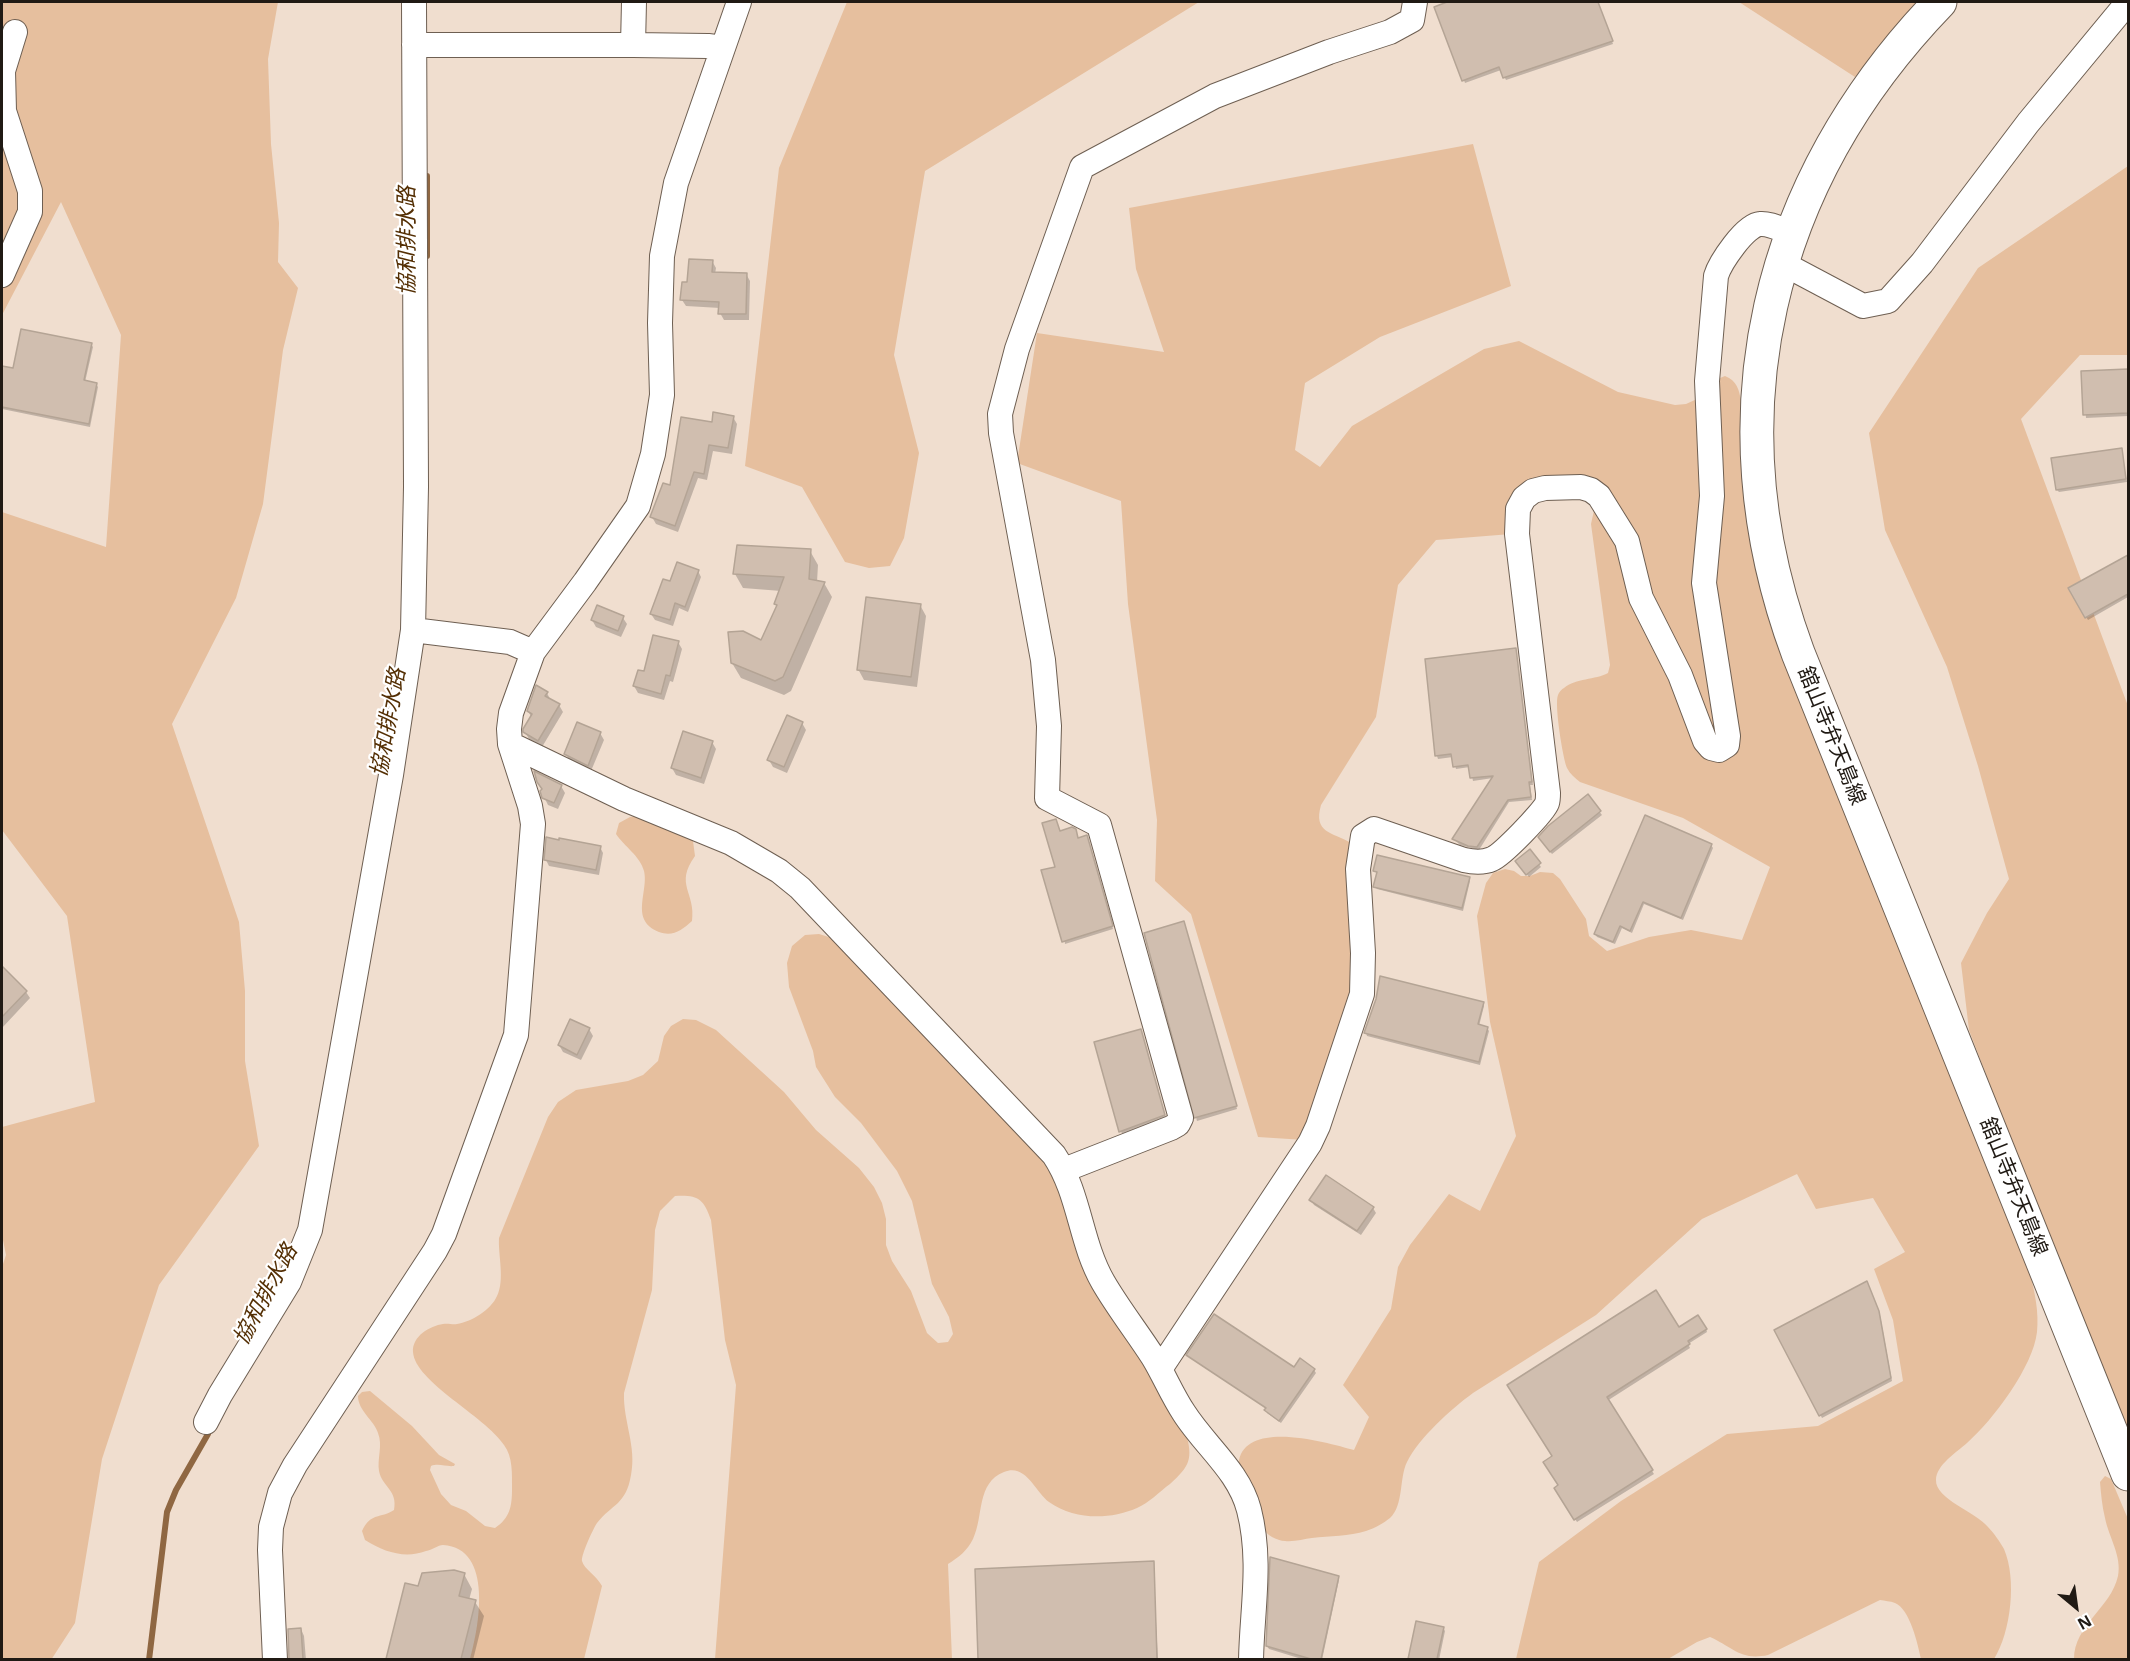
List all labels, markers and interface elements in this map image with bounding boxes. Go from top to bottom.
water label: 協和排水路 [395,186,421,296]
street label: 舘山寺弁天島線 [1792,663,1870,809]
water label: 協和排水路 [366,667,412,779]
street label: 舘山寺弁天島線 [1974,1114,2052,1260]
water label: 協和排水路 [229,1240,303,1350]
north arrow [2046,1577,2106,1637]
text: N [2074,1610,2096,1636]

